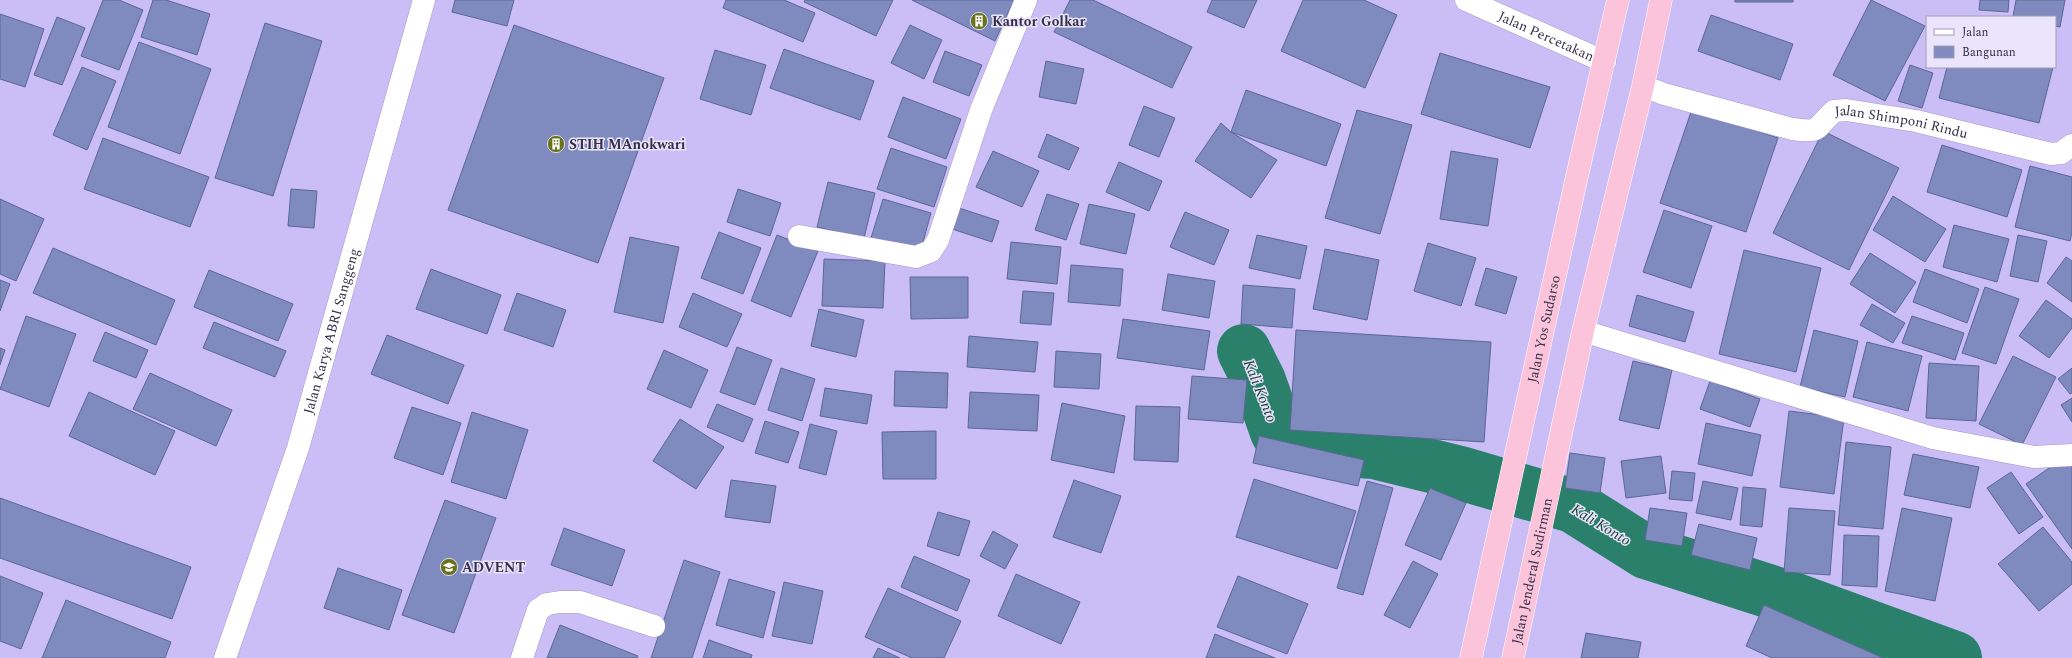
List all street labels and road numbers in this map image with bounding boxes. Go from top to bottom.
street label: Jalan Percetakan [1495,5,1598,66]
street label: Jalan Shimponi Rindu [1834,99,1970,144]
street label: Jalan Karya ABRI Sanggeng [298,245,364,416]
street label: Jalan Yos Sudarso [1521,273,1565,385]
street label: Jalan Jenderal Sudirman [1506,496,1558,646]

